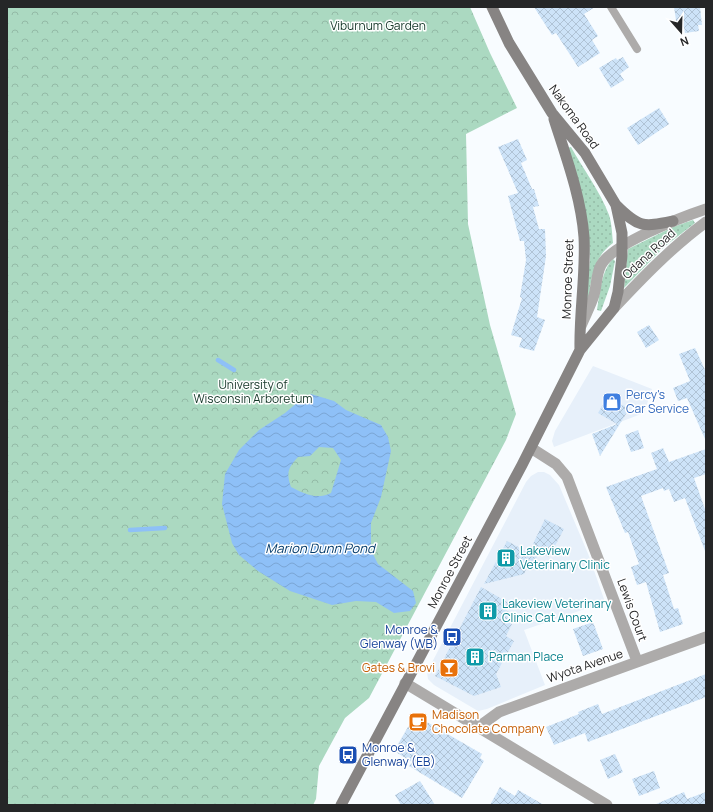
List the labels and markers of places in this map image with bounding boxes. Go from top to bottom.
place label: Percy's Car Service [626,386,689,417]
shop icon: Percy's Car Service [601,391,623,413]
place label: Lakeview Veterinary Clinic [520,542,610,573]
building icon: Lakeview Veterinary Clinic [495,547,517,569]
place label: Lakeview Veterinary Clinic Cat Annex [502,595,612,626]
building icon: Lakeview Veterinary Clinic Cat Annex [477,600,499,622]
place label: Monroe & Glenway (WB) [360,621,438,652]
bus stop icon: Monroe & Glenway (WB) [441,626,463,648]
building icon: Parman Place [464,646,486,668]
place label: Parman Place [489,648,564,665]
bar icon: Gates & Brovi [438,657,460,679]
place label: Gates & Brovi [362,659,435,676]
place label: Madison Chocolate Company [432,706,545,737]
cafe icon: Madison Chocolate Company [407,711,429,733]
place label: Monroe & Glenway (EB) [362,739,436,770]
bus stop icon: Monroe & Glenway (EB) [337,744,359,766]

